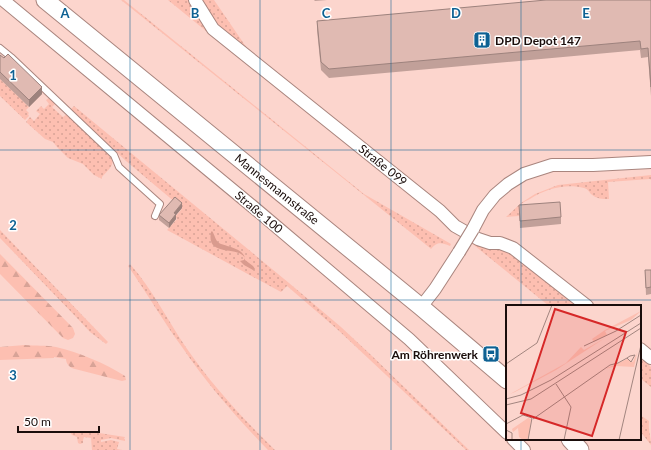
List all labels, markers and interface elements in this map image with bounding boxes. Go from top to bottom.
text: A [59,5,70,21]
text: B [191,5,200,21]
text: C [322,5,331,21]
text: D [451,5,461,21]
text: E [582,5,590,21]
building icon: DPD Depot 147 [472,30,492,50]
place label: DPD Depot 147 [495,33,581,48]
text: 1 [9,67,17,83]
street label: Straße 099 [356,141,410,189]
street label: Mannesmannstraße [232,150,322,228]
street label: Straße 100 [232,188,286,236]
text: 2 [9,217,17,233]
inset map [506,305,641,440]
bus stop icon: Am Röhrenwerk [481,344,501,364]
place label: Am Röhrenwerk [390,347,479,362]
text: 3 [9,367,17,383]
scale bar [18,408,99,434]
text: 50 m [24,414,51,429]

